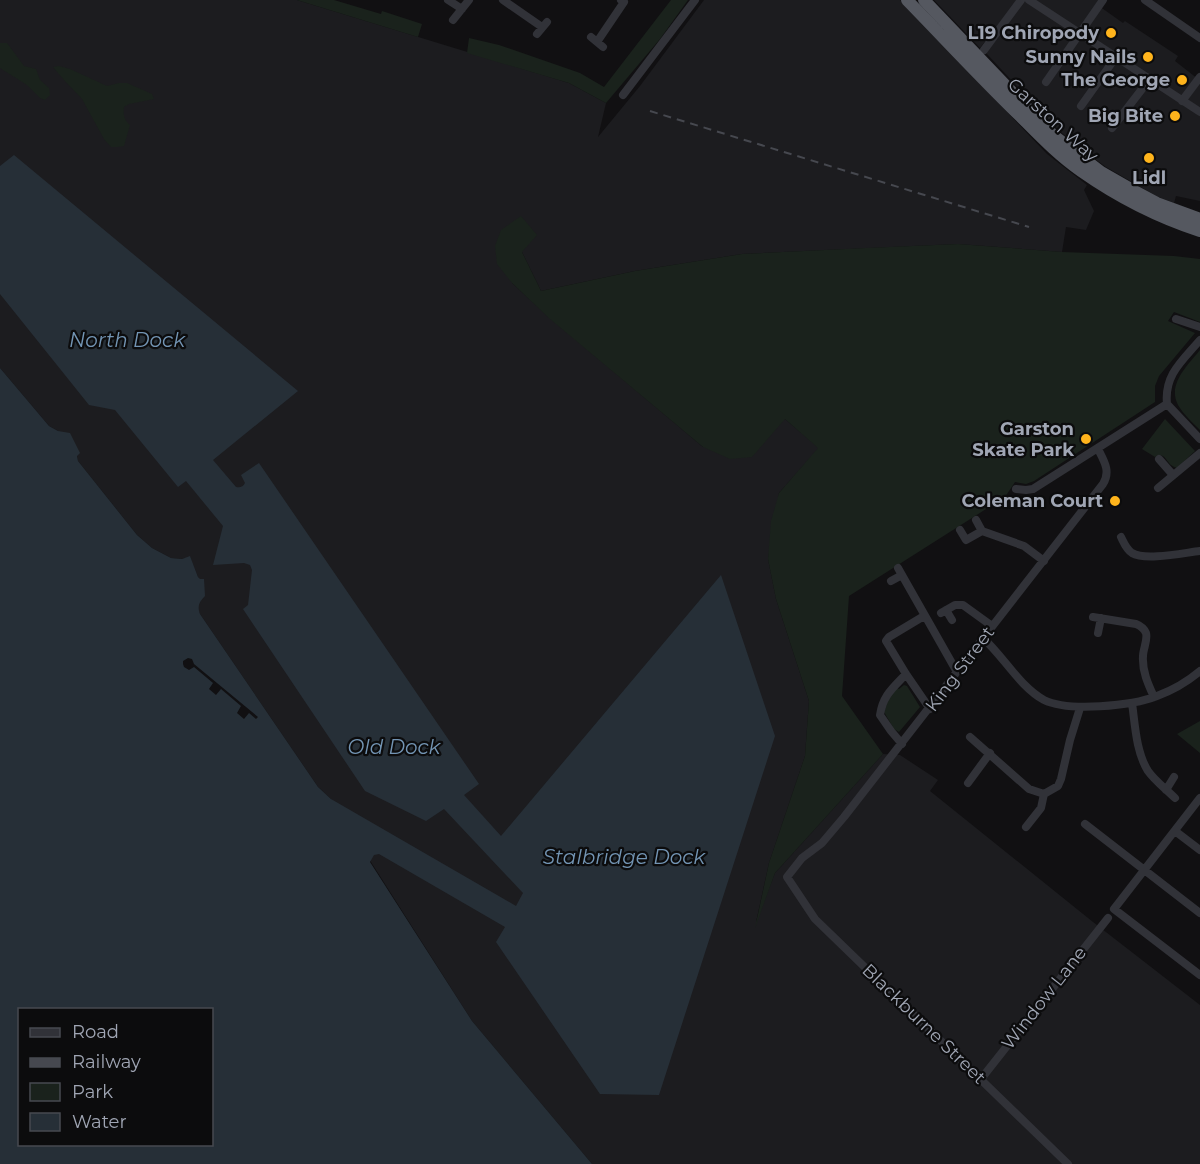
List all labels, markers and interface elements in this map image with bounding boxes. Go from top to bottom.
place label: L19 Chiropody [967,22,1099,44]
marker: L19 Chiropody [1104,26,1118,40]
place label: Sunny Nails [1026,46,1136,68]
marker: Sunny Nails [1141,50,1155,64]
place label: The George [1061,69,1170,91]
street label: Garston Way [1003,73,1103,167]
marker: The George [1175,73,1189,87]
place label: Big Bite [1088,105,1163,127]
marker: Big Bite [1168,109,1182,123]
marker: Lidl [1142,151,1156,165]
place label: Lidl [1132,167,1166,189]
water label: North Dock [69,328,186,352]
place label: Garston Skate Park [972,418,1074,461]
marker: Garston Skate Park [1079,432,1093,446]
place label: Coleman Court [962,490,1103,512]
marker: Coleman Court [1108,494,1122,508]
street label: King Street [921,622,999,716]
water label: Old Dock [347,735,442,759]
water label: Stalbridge Dock [543,845,706,869]
street label: Window Lane [997,942,1091,1054]
street label: Blackburne Street [858,959,990,1089]
legend [18,1008,213,1146]
text: Road [72,1021,119,1043]
text: Railway [72,1051,141,1073]
text: Park [72,1081,113,1103]
text: Water [72,1111,127,1133]

